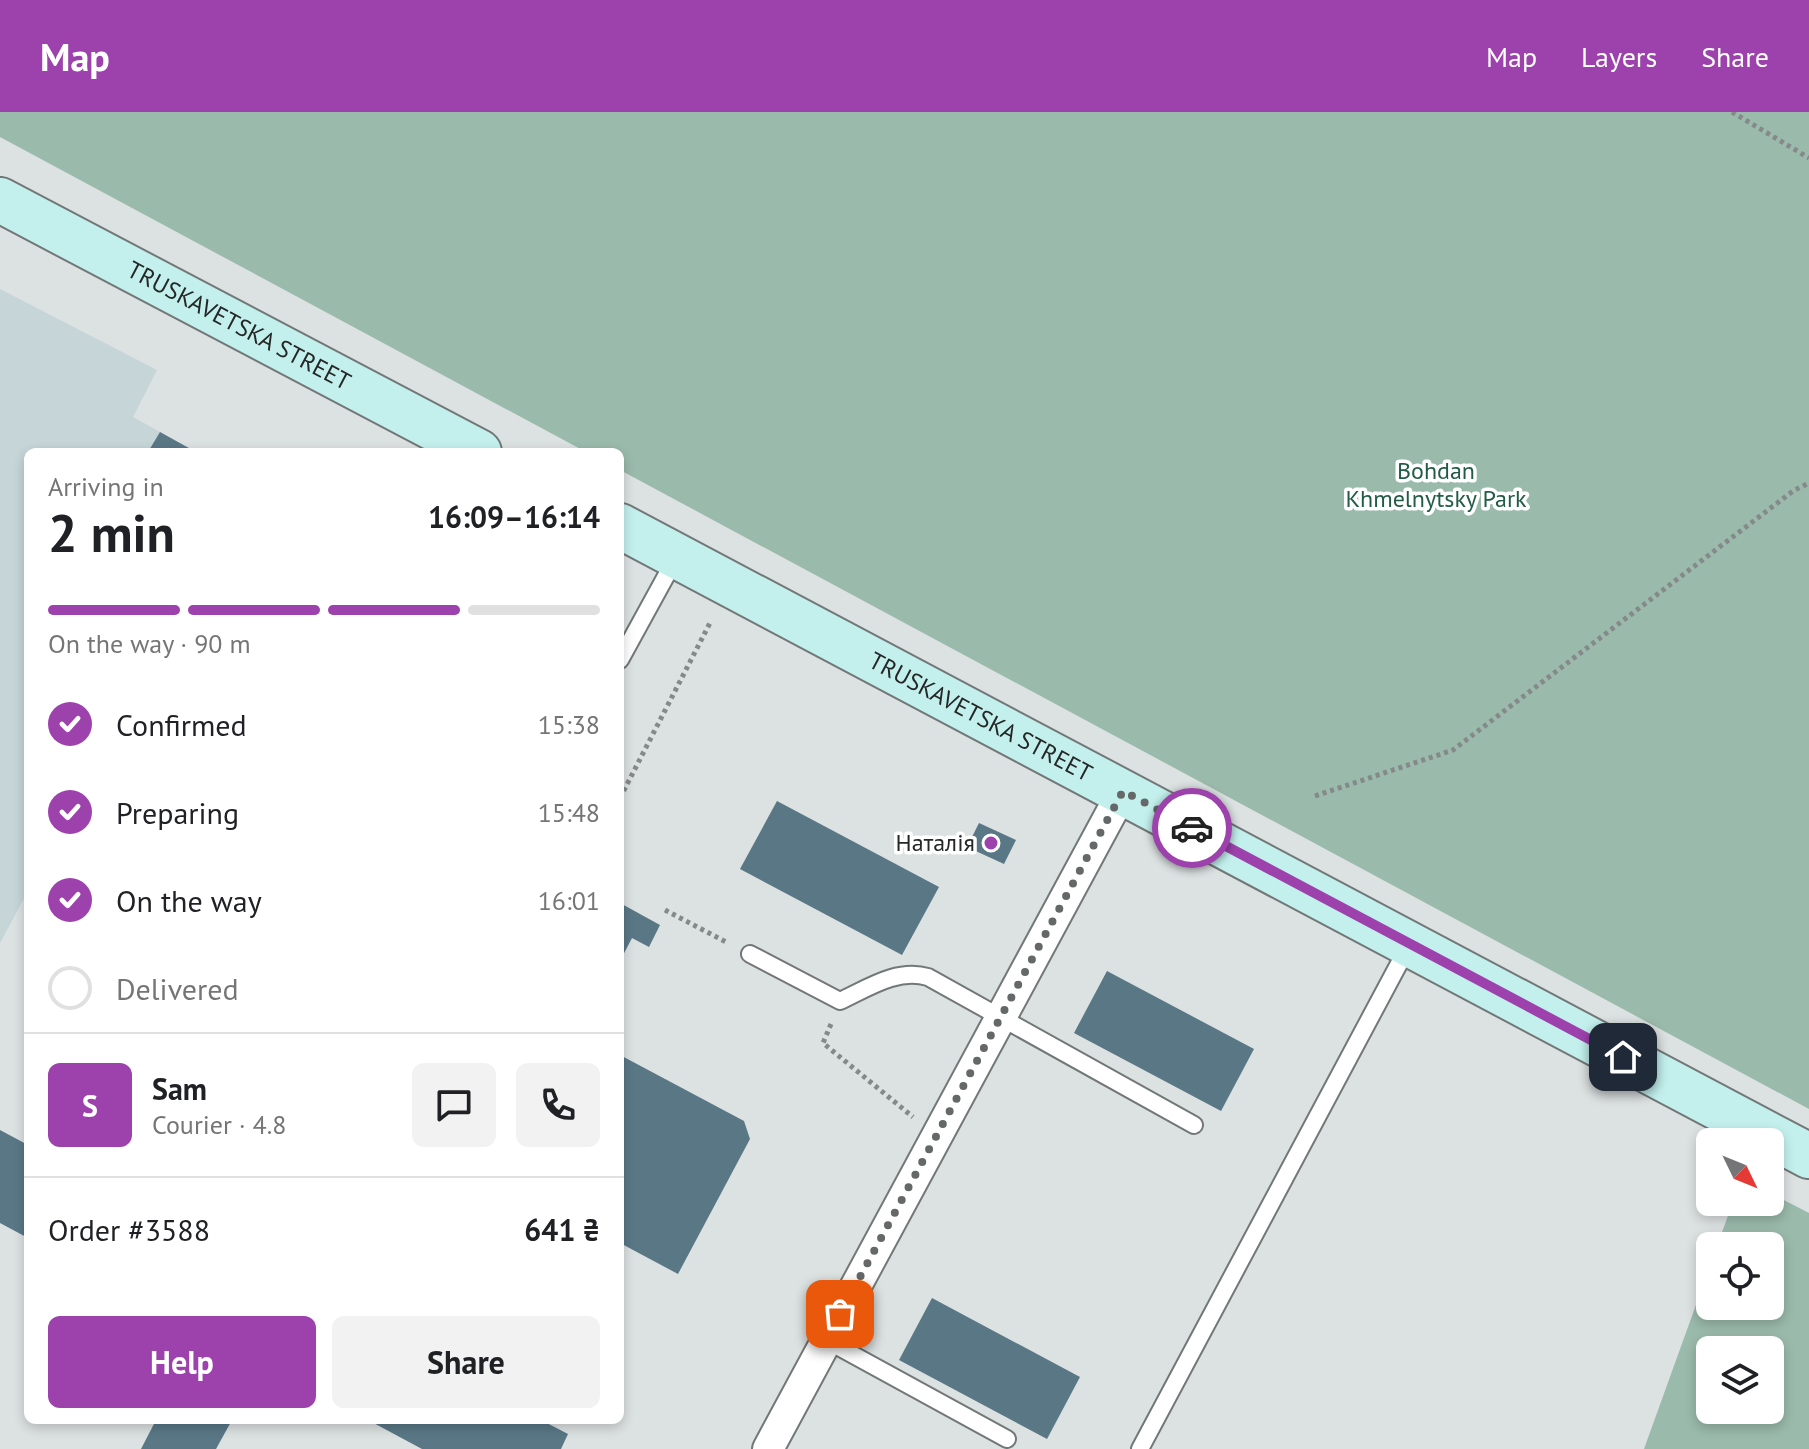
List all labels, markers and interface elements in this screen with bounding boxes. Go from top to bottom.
text: Map [40,32,110,81]
text: Map [1486,38,1537,75]
text: Layers [1581,38,1657,75]
text: Share [1701,38,1769,75]
street label: TRUSKAVETSKA STREET [122,254,356,397]
park label: Bohdan Khmelnytsky Park [1345,455,1527,514]
text: Arriving in [48,470,164,503]
text: 16:09–16:14 [428,497,600,536]
text: 2 min [48,499,175,566]
text: On the way · 90 m [48,627,251,660]
street label: TRUSKAVETSKA STREET [864,645,1098,788]
icon: check [48,702,92,746]
text: Confirmed [116,705,247,744]
text: 15:38 [538,708,600,741]
courier [1152,788,1232,868]
icon: check [48,790,92,834]
text: Preparing [116,793,239,832]
text: 15:48 [538,796,600,829]
icon: car [1170,806,1214,850]
place label: Наталія [896,827,975,858]
marker: Наталія [982,834,1000,852]
icon: check [48,878,92,922]
text: On the way [116,881,262,920]
text: 16:01 [538,884,600,917]
text: Delivered [116,969,239,1008]
pin [1589,1023,1657,1091]
icon: home [1601,1035,1645,1079]
button: chat [412,1063,496,1147]
button: phone [516,1063,600,1147]
text: Sam [152,1069,207,1108]
text: S [82,1086,98,1125]
text: Courier · 4.8 [152,1108,286,1141]
north arrow [1696,1128,1784,1216]
map controls [1696,1128,1784,1424]
text: Order #3588 [48,1210,210,1249]
text: 641 ₴ [524,1210,600,1249]
button: locate [1696,1232,1784,1320]
pin [806,1280,874,1348]
icon: bag [818,1292,862,1336]
button: Help [48,1316,316,1408]
button: Share [332,1316,600,1408]
button: layers [1696,1336,1784,1424]

